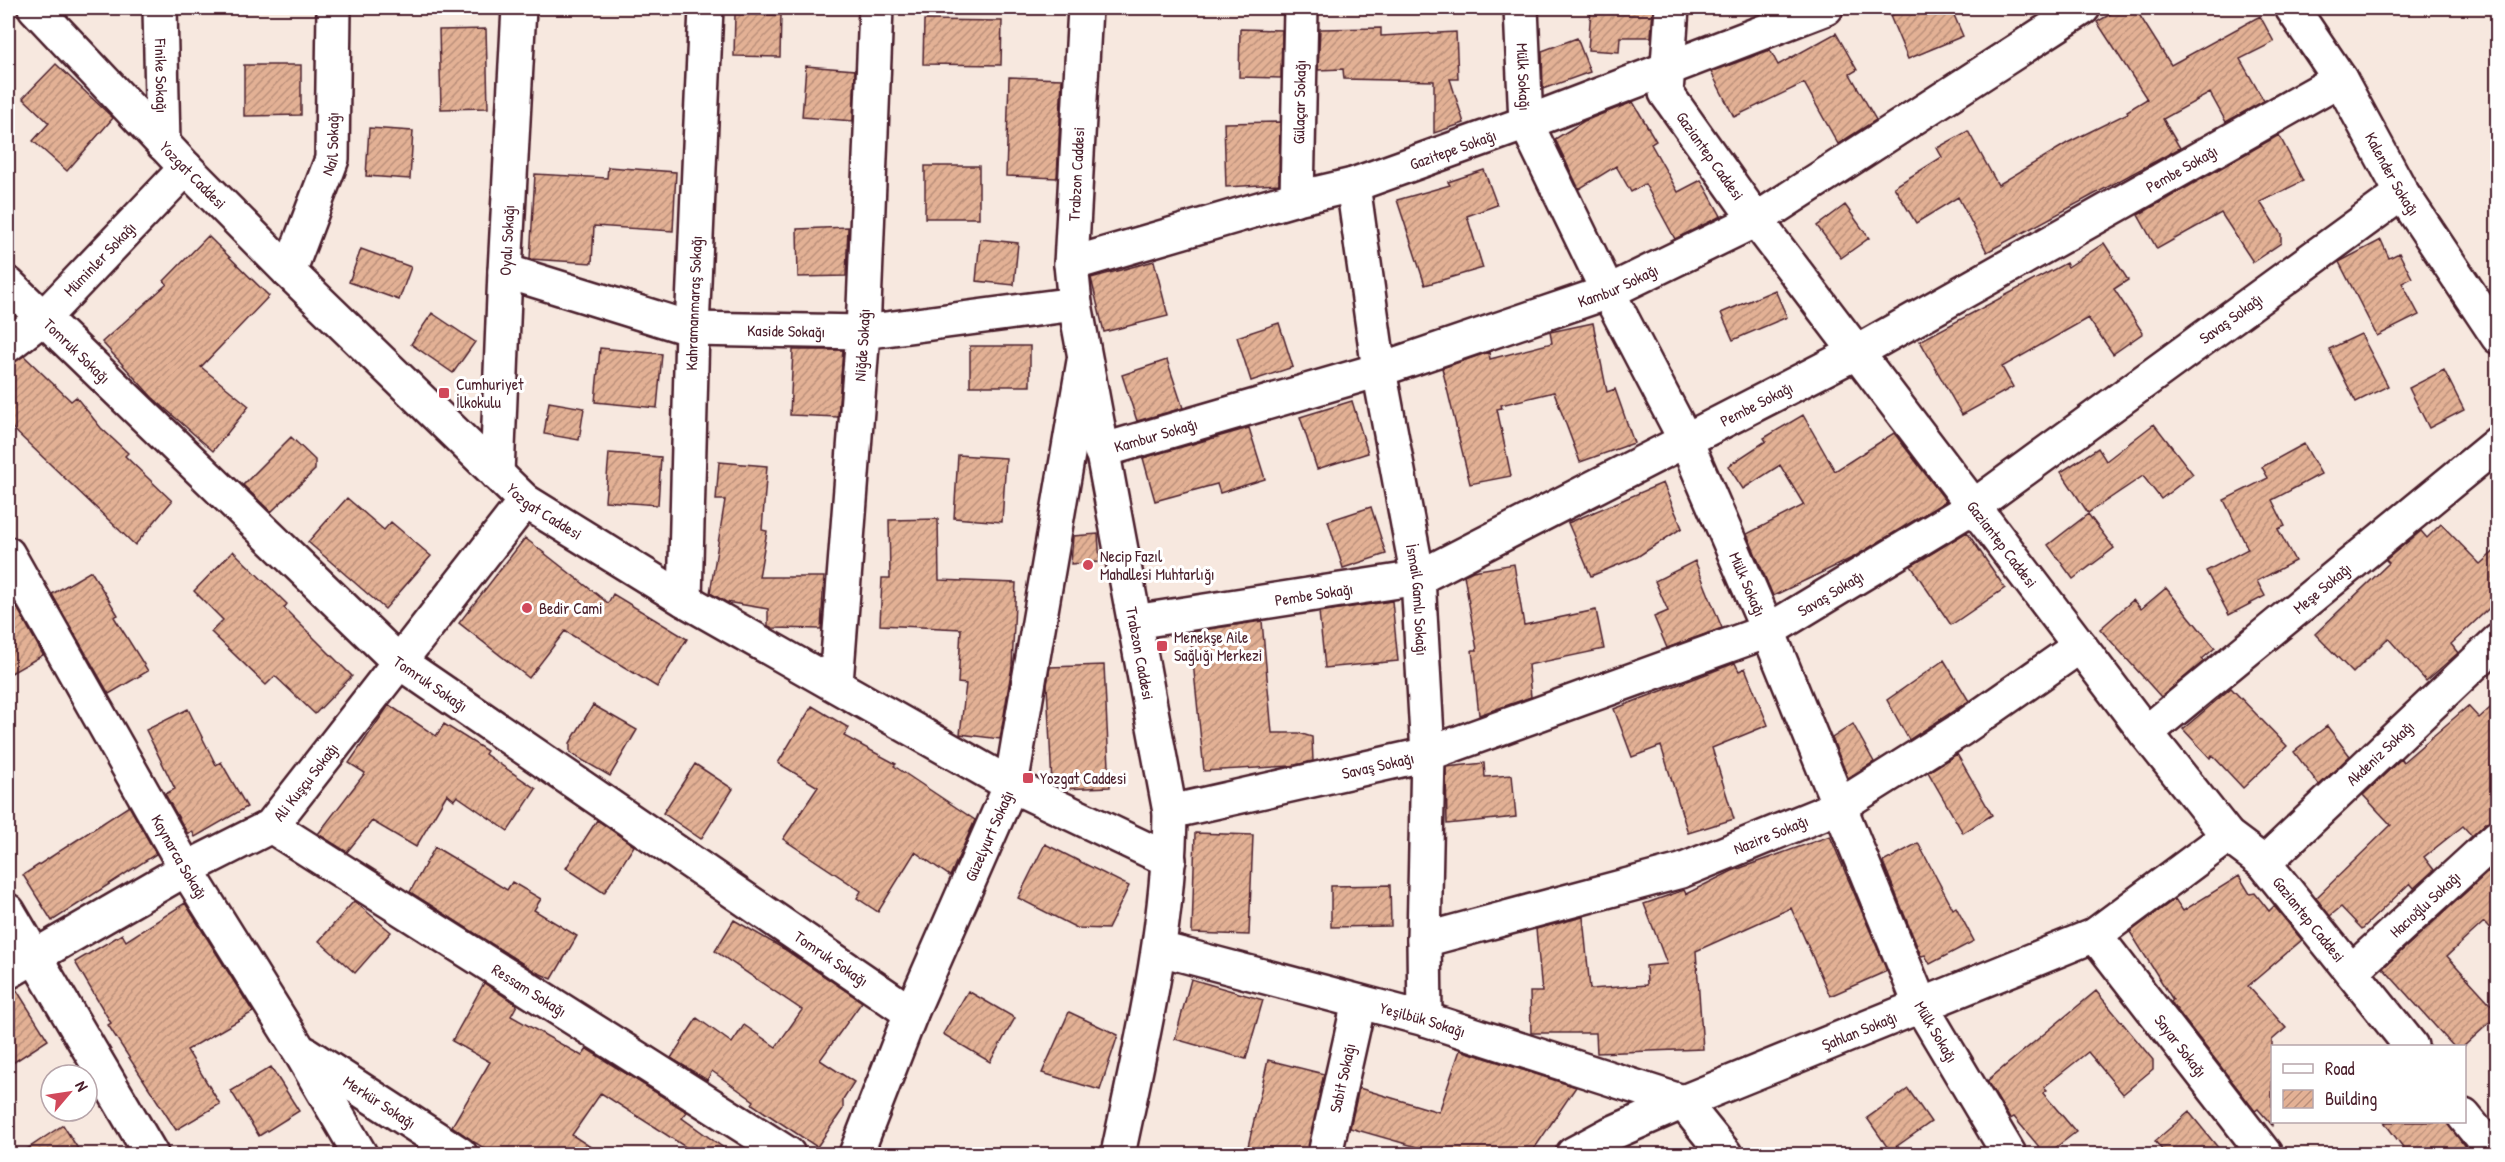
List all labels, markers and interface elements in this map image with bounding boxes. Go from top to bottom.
street label: Finike Sokağı [150,37,173,114]
street label: Mülk Sokağı [1512,42,1536,111]
street label: Gülaçar Sokağı [1287,60,1311,144]
street label: Gaziantep Caddesi [1671,107,1749,204]
street label: Nail Sokağı [316,112,344,179]
street label: Gazitepe Sokağı [1406,124,1499,175]
street label: Trabzon Caddesi [1063,126,1089,222]
street label: Kalender Sokağı [2360,128,2425,220]
street label: Yozgat Caddesi [155,136,231,214]
street label: Pembe Sokağı [2142,140,2221,198]
street label: Oyalı Sokağı [494,204,520,276]
street label: Müminler Sokağı [58,217,140,301]
street label: Kahramanmaraş Sokağı [680,235,707,371]
street label: Kambur Sokağı [1575,258,1662,313]
street label: Savaş Sokağı [2195,288,2267,349]
street label: Niğde Sokağı [848,308,875,382]
street label: Tomruk Sokağı [39,313,115,388]
street label: Kaside Sokağı [747,319,825,342]
place label: Cumhuriyet İlkokulu [456,373,524,413]
street label: Pembe Sokağı [1716,376,1797,432]
marker: Cumhuriyet İlkokulu [437,386,451,400]
street label: Kambur Sokağı [1111,412,1200,458]
street label: Yozgat Caddesi [502,478,586,545]
street label: Gaziantep Caddesi [1962,496,2043,592]
street label: İsmail Gamlı Sokağı [1401,542,1433,656]
place label: Necip Fazıl Mahallesi Muhtarlığı [1100,545,1215,585]
street label: Mülk Sokağı [1724,549,1771,620]
street label: Meşe Sokağı [2288,557,2356,619]
marker: Necip Fazıl Mahallesi Muhtarlığı [1081,558,1095,572]
street label: Savaş Sokağı [1793,565,1868,622]
street label: Pembe Sokağı [1273,577,1355,611]
place label: Bedir Cami [539,597,603,619]
marker: Bedir Cami [520,601,534,615]
street label: Trabzon Caddesi [1121,605,1160,702]
place label: Menekşe Aile Sağlığı Merkezi [1174,626,1262,666]
marker: Menekşe Aile Sağlığı Merkezi [1155,639,1169,653]
street label: Tomruk Sokağı [389,650,472,717]
street label: Akdeniz Sokağı [2341,715,2419,790]
street label: Ali Kuşçu Sokağı [268,738,343,826]
street label: Savaş Sokağı [1339,746,1416,784]
place label: Yozgat Caddesi [1040,767,1127,789]
marker: Yozgat Caddesi [1021,771,1035,785]
street label: Güzelyurt Sokağı [959,787,1018,885]
street label: Nazire Sokağı [1730,809,1811,860]
street label: Kaynarca Sokağı [146,810,213,903]
street label: Hacıoğlu Sokağı [2385,866,2465,942]
street label: Gaziantep Caddesi [2268,872,2350,967]
street label: Tomruk Sokağı [790,925,873,992]
street label: Ressam Sokağı [488,958,571,1022]
street label: Yeşilbük Sokağı [1378,997,1468,1042]
street label: Mülk Sokağı [1909,997,1963,1067]
street label: Şahlan Sokağı [1818,1005,1900,1056]
street label: Sayar Sokağı [2149,1010,2212,1082]
street label: Sabit Sokağı [1324,1041,1360,1115]
legend [2271,1045,2466,1123]
text: Road [2325,1056,2355,1081]
north arrow [39,1063,99,1123]
street label: Merkür Sokağı [339,1070,420,1134]
text: N [70,1077,94,1095]
text: Building [2325,1086,2377,1111]

